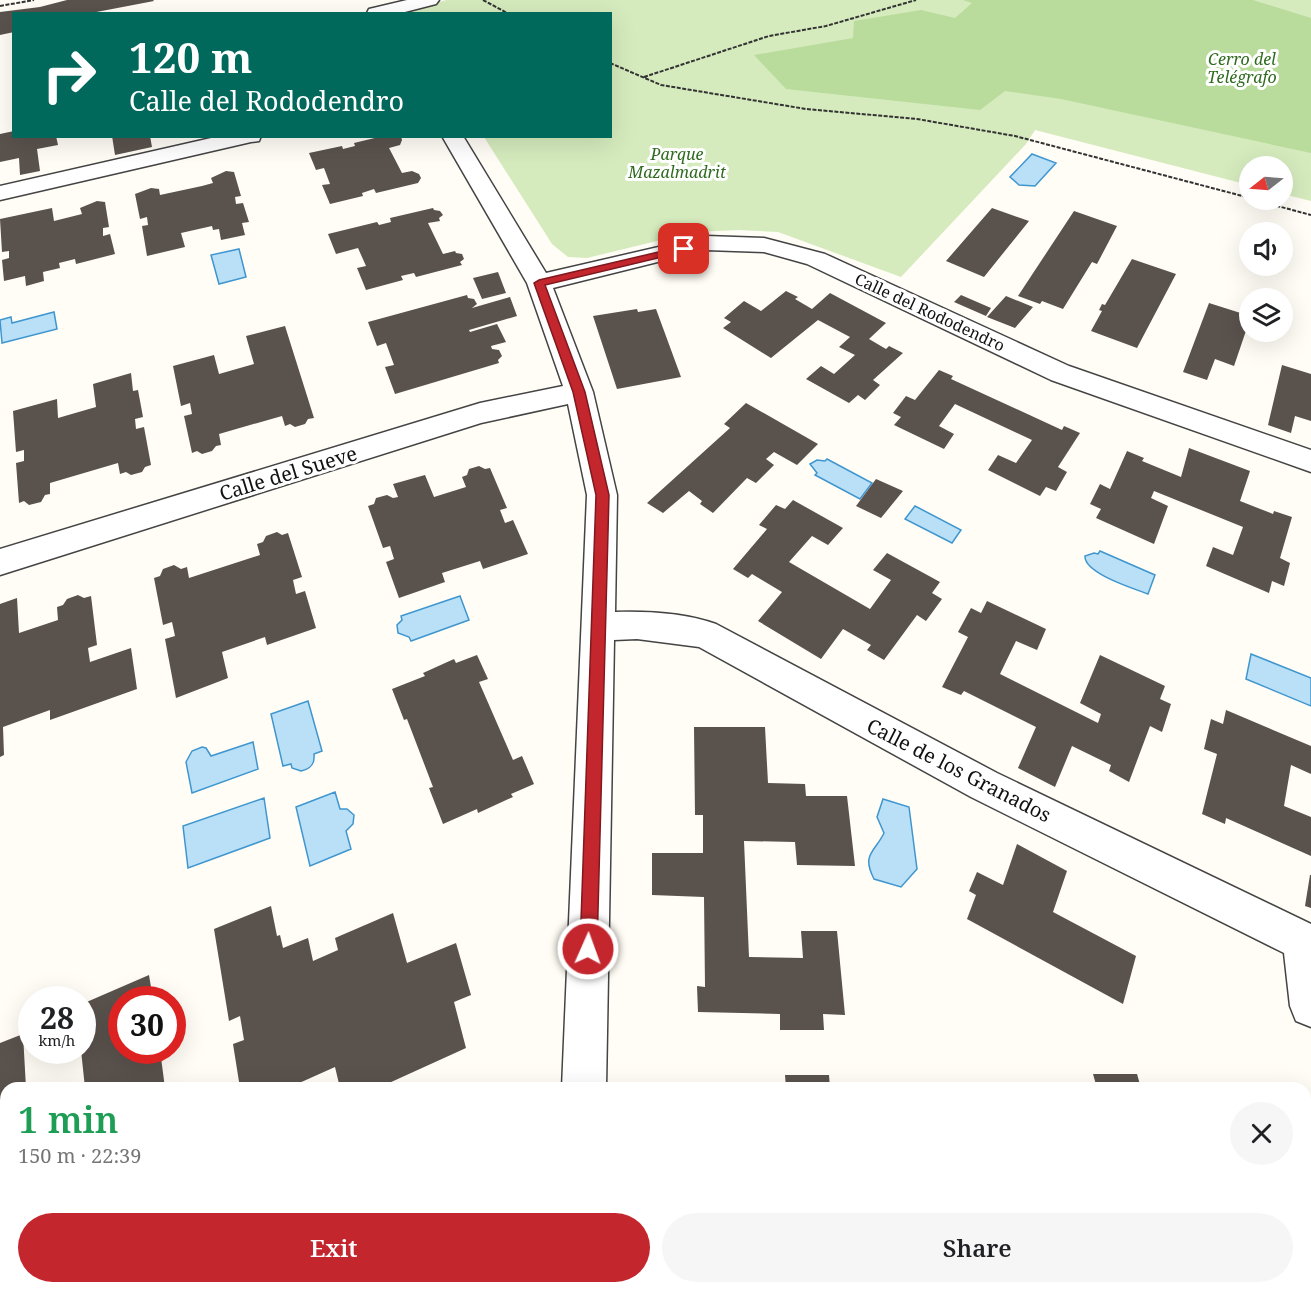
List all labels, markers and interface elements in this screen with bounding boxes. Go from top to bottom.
text: 120 m [129,28,253,85]
icon: right [30,36,108,114]
park label: Cerro del Telégrafo [1207,48,1277,88]
text: Calle del Rododendro [129,82,404,119]
park label: Parque Mazalmadrit [627,143,726,183]
north arrow [1239,156,1293,210]
map controls [1239,156,1293,342]
button: sound [1239,222,1293,276]
pin [658,223,709,274]
icon: arrive [667,232,700,265]
street label: Calle del Rododendro [851,268,1009,356]
button: layers [1239,288,1293,342]
street label: Calle del Sueve [216,439,360,507]
street label: Calle de los Granados [862,712,1056,828]
position arrow [556,917,620,981]
speed limit sign: 30 [108,986,186,1064]
text: 28 [40,997,74,1038]
text: km/h [39,1030,75,1050]
text: 1 min [18,1095,119,1144]
button: close [1230,1102,1293,1165]
text: 150 m · 22:39 [18,1142,141,1169]
button: Exit [18,1213,650,1282]
button: Share [662,1213,1293,1282]

